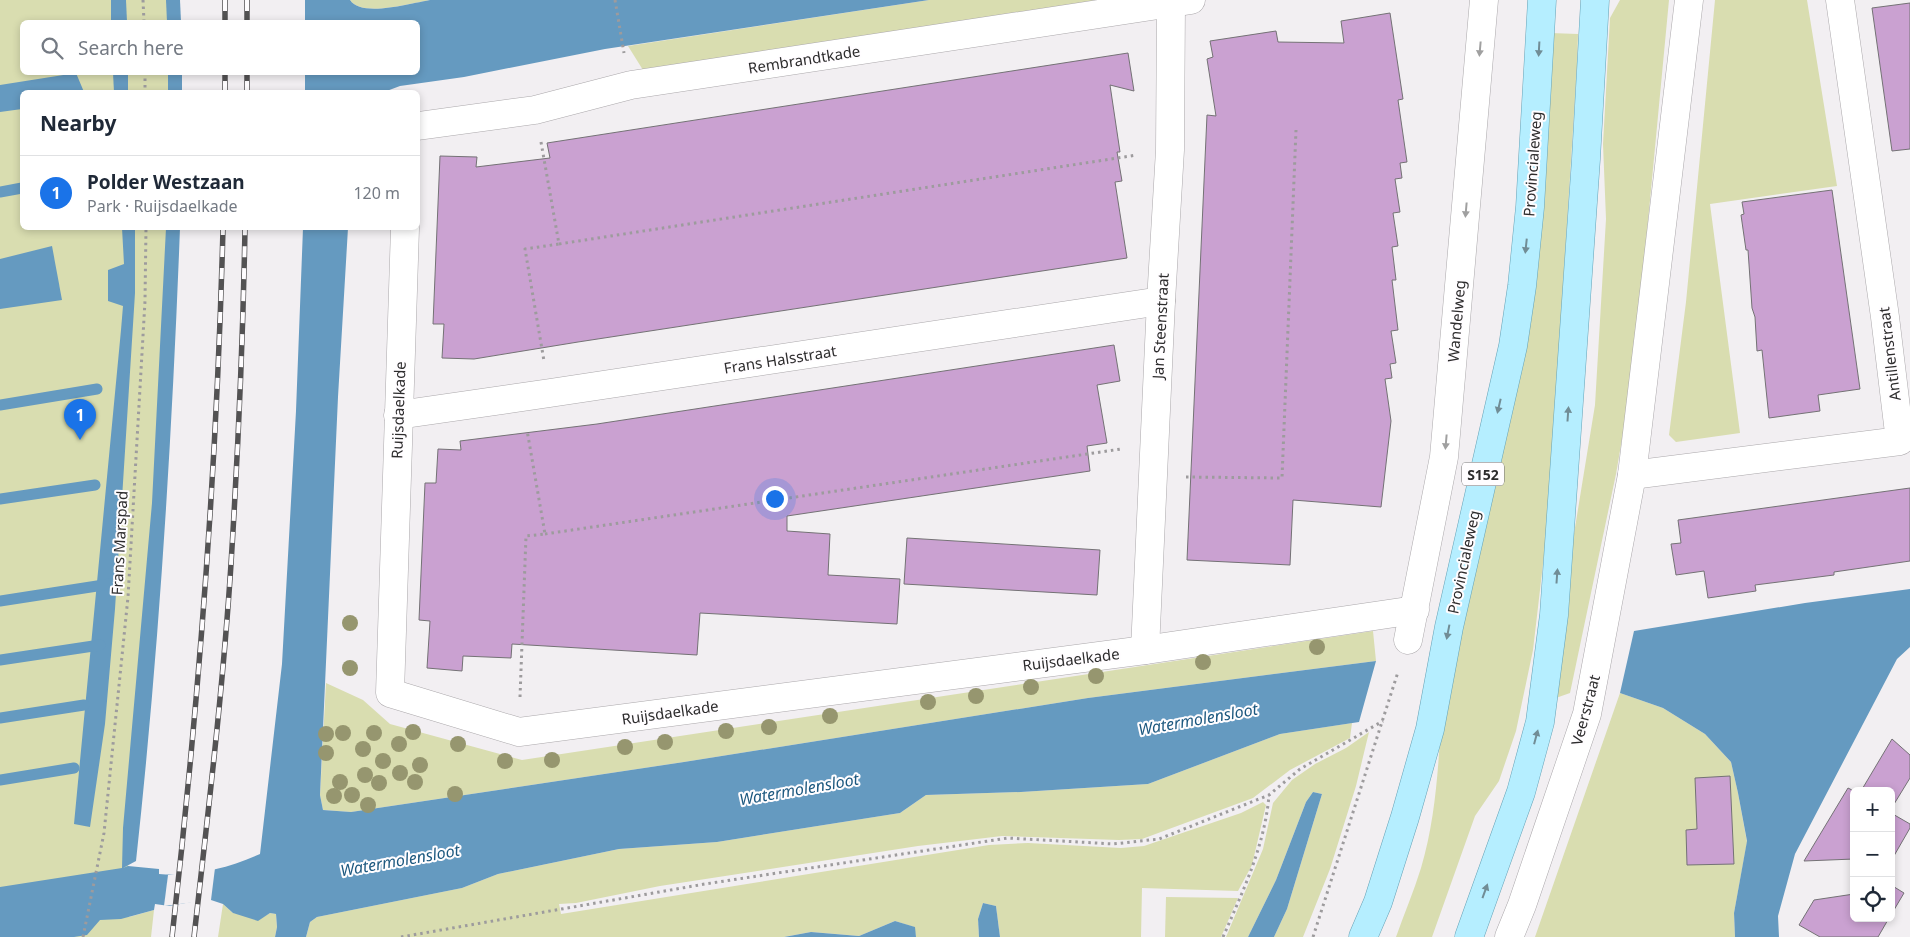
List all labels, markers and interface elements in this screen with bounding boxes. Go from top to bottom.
search box [20,20,420,75]
icon: search [38,34,66,62]
text: Search here [78,35,184,61]
street label: Rembrandtkade [746,40,862,78]
one-way arrow [1476,41,1484,57]
one-way arrow [1535,41,1543,57]
text: Nearby [40,109,116,137]
street label: Provincialeweg [1518,111,1546,217]
text: Polder Westzaan [87,169,245,195]
text: 1 [51,182,61,204]
text: 120 m [353,182,400,204]
text: Park · Ruijsdaelkade [87,195,238,217]
one-way arrow [1462,203,1470,219]
one-way arrow [1522,238,1530,254]
street label: Jan Steenstraat [1147,272,1173,382]
street label: Wandelweg [1442,279,1470,363]
street label: Antillenstraat [1873,305,1905,402]
street label: Frans Halsstraat [722,340,838,378]
street label: Ruijsdaelkade [386,361,410,459]
one-way arrow [1495,398,1503,413]
pin: 1 [64,399,96,440]
one-way arrow [1565,406,1573,422]
one-way arrow [1442,434,1450,450]
road number: S152 [1462,462,1504,486]
your location [762,486,788,512]
street label: Frans Marspad [106,490,132,596]
street label: Provincialeweg [1442,508,1484,616]
one-way arrow [1553,568,1561,584]
one-way arrow [1444,625,1452,640]
street label: Ruijsdaelkade [1021,643,1121,675]
street label: Veerstraat [1566,672,1604,748]
street label: Ruijsdaelkade [620,695,720,729]
water label: Watermolensloot [1137,698,1260,740]
one-way arrow [1532,729,1540,744]
water label: Watermolensloot [738,768,861,810]
map controls [1850,787,1895,922]
button: + [1850,787,1895,832]
button: − [1850,832,1895,877]
water label: Watermolensloot [339,839,462,881]
button: locate [1850,877,1895,922]
one-way arrow [1481,883,1489,898]

